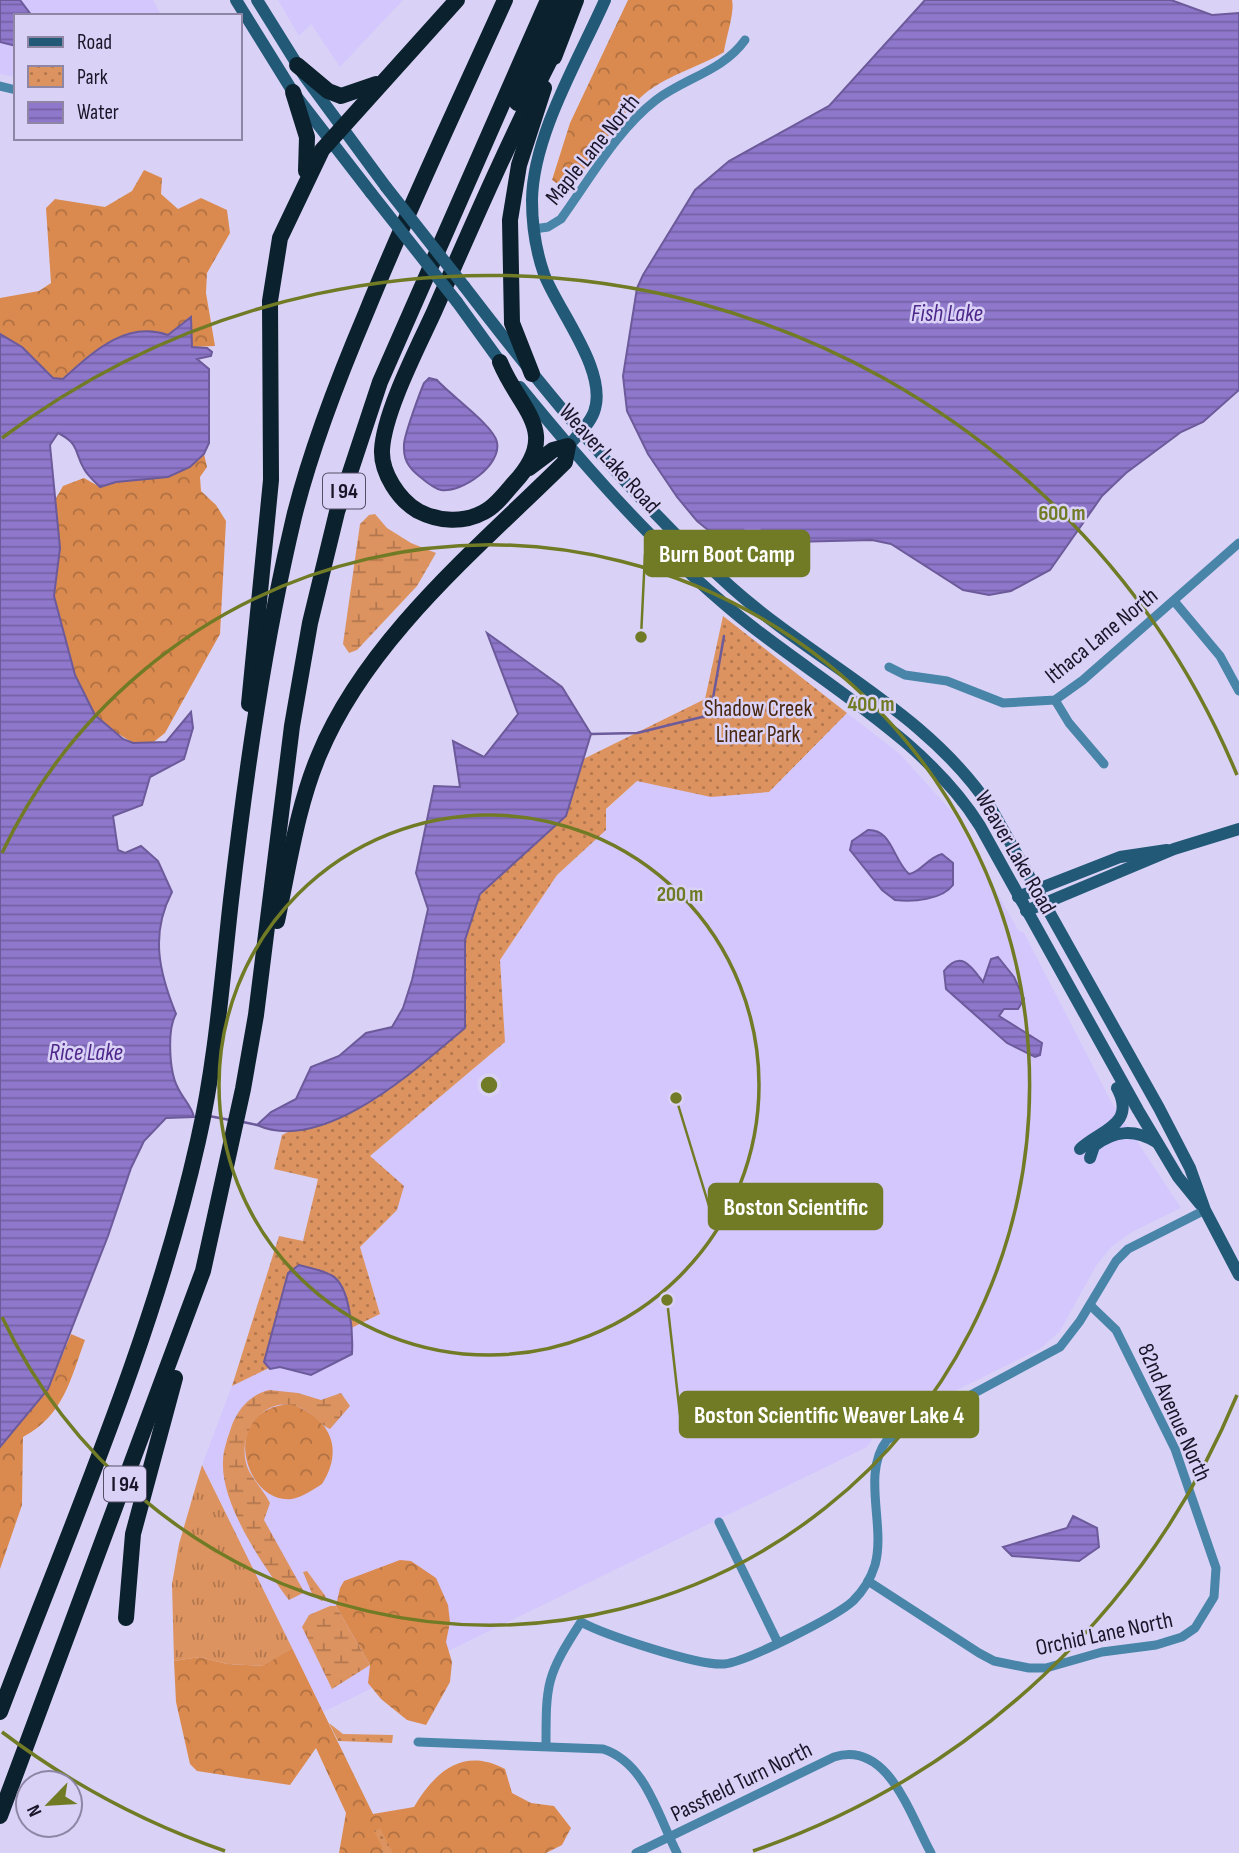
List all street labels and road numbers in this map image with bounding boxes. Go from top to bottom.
street label: Maple Lane North [540,89,646,211]
street label: Weaver Lake Road [553,398,666,519]
road number: I 94 [323,474,365,508]
street label: Ithaca Lane North [1040,582,1164,690]
street label: Weaver Lake Road [969,786,1062,919]
street label: 82nd Avenue North [1131,1339,1217,1486]
road number: I 94 [104,1466,146,1502]
street label: Orchid Lane North [1033,1606,1175,1662]
street label: Passfield Turn North [666,1736,817,1828]

